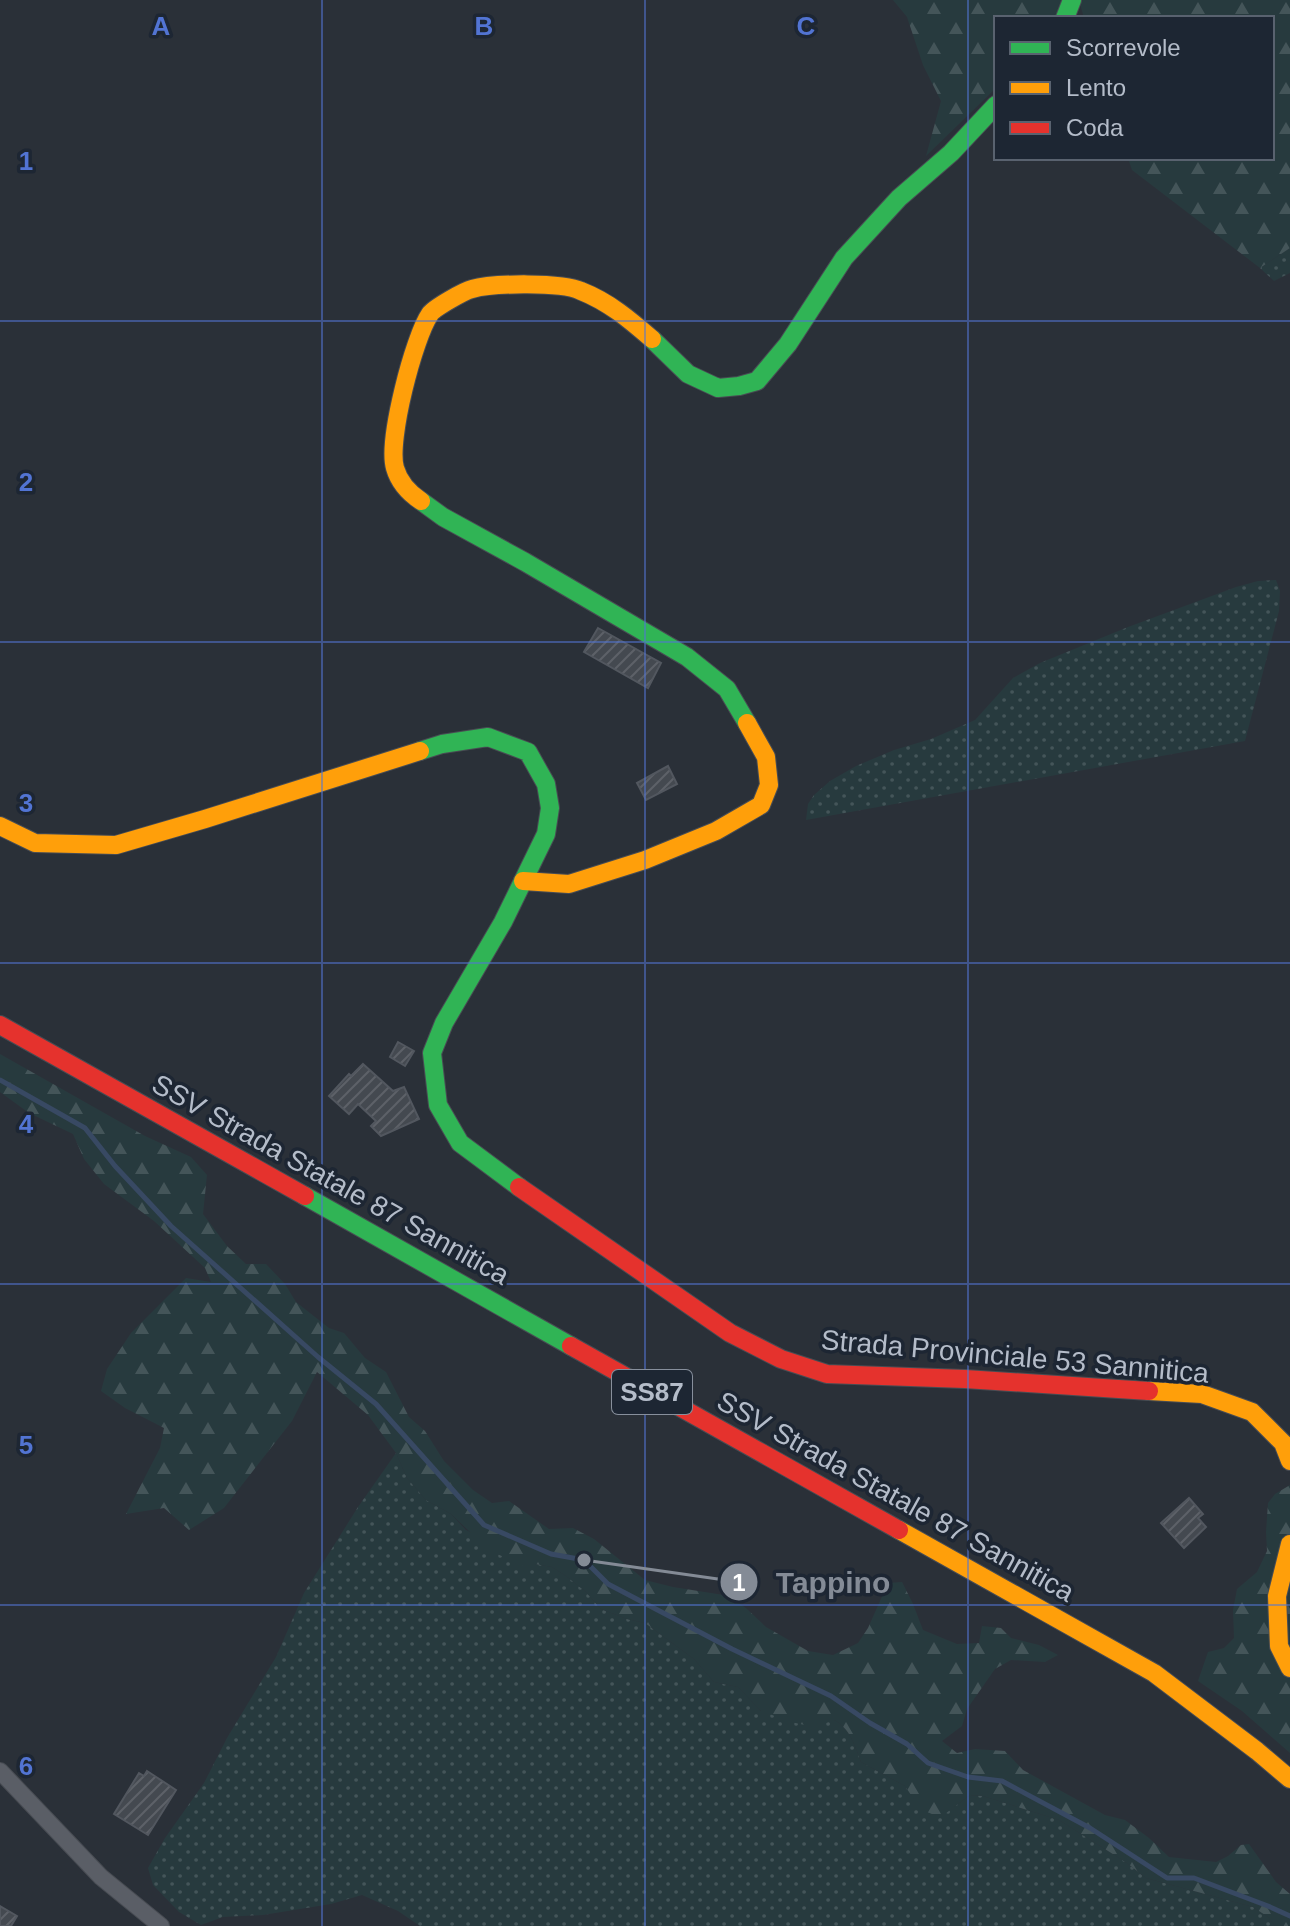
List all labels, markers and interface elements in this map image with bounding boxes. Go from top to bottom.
text: A [152,11,171,41]
text: B [475,11,493,41]
text: C [797,11,816,41]
legend [994,16,1274,160]
text: Scorrevole [1066,34,1181,61]
text: Lento [1066,74,1126,101]
text: Coda [1066,114,1124,141]
text: 1 [19,146,33,176]
text: 2 [19,467,33,497]
text: 3 [19,788,33,818]
street label: SSV Strada Statale 87 Sannitica [147,1068,515,1291]
text: 4 [19,1109,34,1139]
street label: Strada Provinciale 53 Sannitica [820,1324,1211,1389]
road number: SS87 [612,1370,692,1414]
street label: SSV Strada Statale 87 Sannitica [712,1385,1080,1608]
text: 5 [19,1430,33,1460]
callout: Tappino [719,1555,906,1609]
text: Tappino [776,1566,890,1599]
text: 1 [732,1569,746,1596]
text: 6 [19,1751,33,1781]

